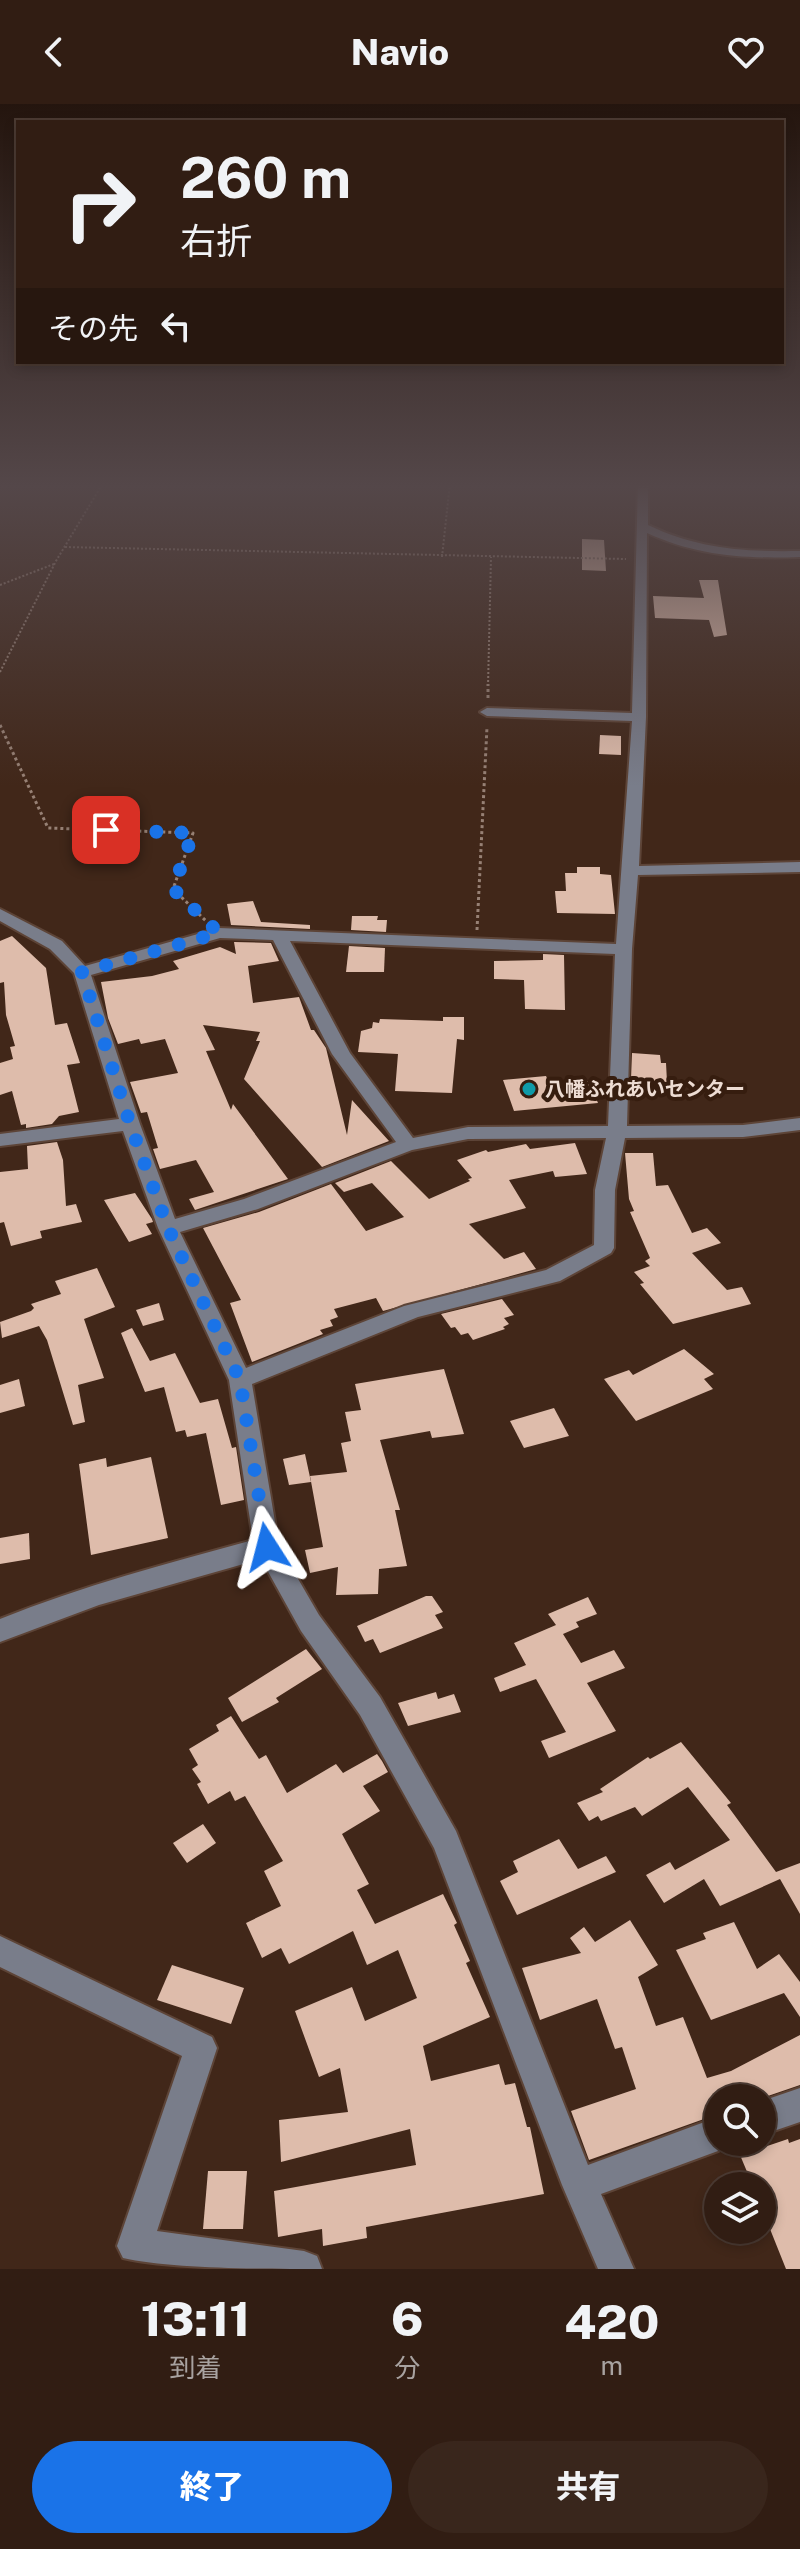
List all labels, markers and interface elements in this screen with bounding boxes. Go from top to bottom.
icon: back [32,30,76,74]
icon: heart [724,30,768,74]
text: Navio [351,31,449,73]
text: 260 m [180,145,351,211]
icon: right [48,152,152,256]
text: 右折 [180,220,252,262]
icon: left [154,304,198,348]
text: その先 [48,310,138,346]
pin [72,796,140,864]
icon: arrive [84,808,128,852]
place label: 八幡ふれあいセンター [545,1077,745,1101]
marker: 八幡ふれあいセンター [520,1080,538,1098]
position arrow [225,1505,309,1589]
map controls [704,2084,776,2244]
button: search [704,2084,776,2156]
button: layers [704,2172,776,2244]
text: 13:11 [141,2290,250,2347]
text: 6 [391,2290,424,2347]
text: 420 [564,2293,659,2350]
text: m [601,2350,623,2381]
text: 到着 [169,2352,222,2383]
text: 分 [394,2352,420,2383]
button: 終了 [32,2441,392,2533]
button: 共有 [408,2441,768,2533]

